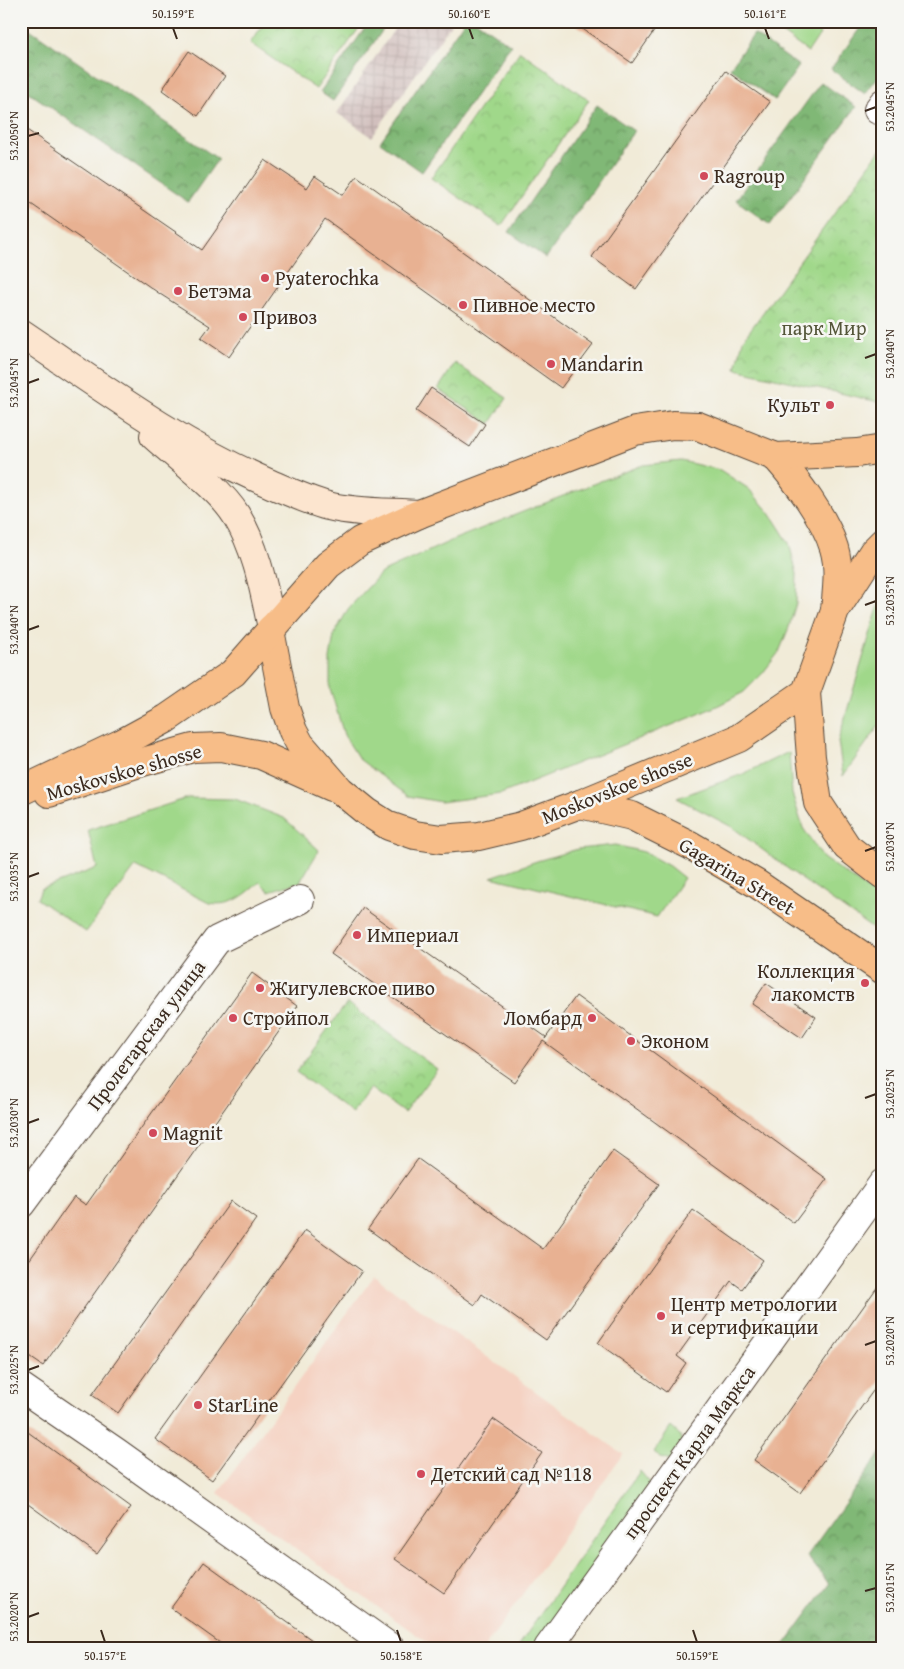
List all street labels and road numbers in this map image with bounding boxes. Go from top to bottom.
street label: Moskovskoe shosse [43,735,205,808]
street label: Moskovskoe shosse [537,744,697,831]
street label: Gagarina Street [674,830,801,922]
street label: Пролетарская улица [79,953,212,1116]
street label: проспект Карла Маркса [616,1358,762,1545]

